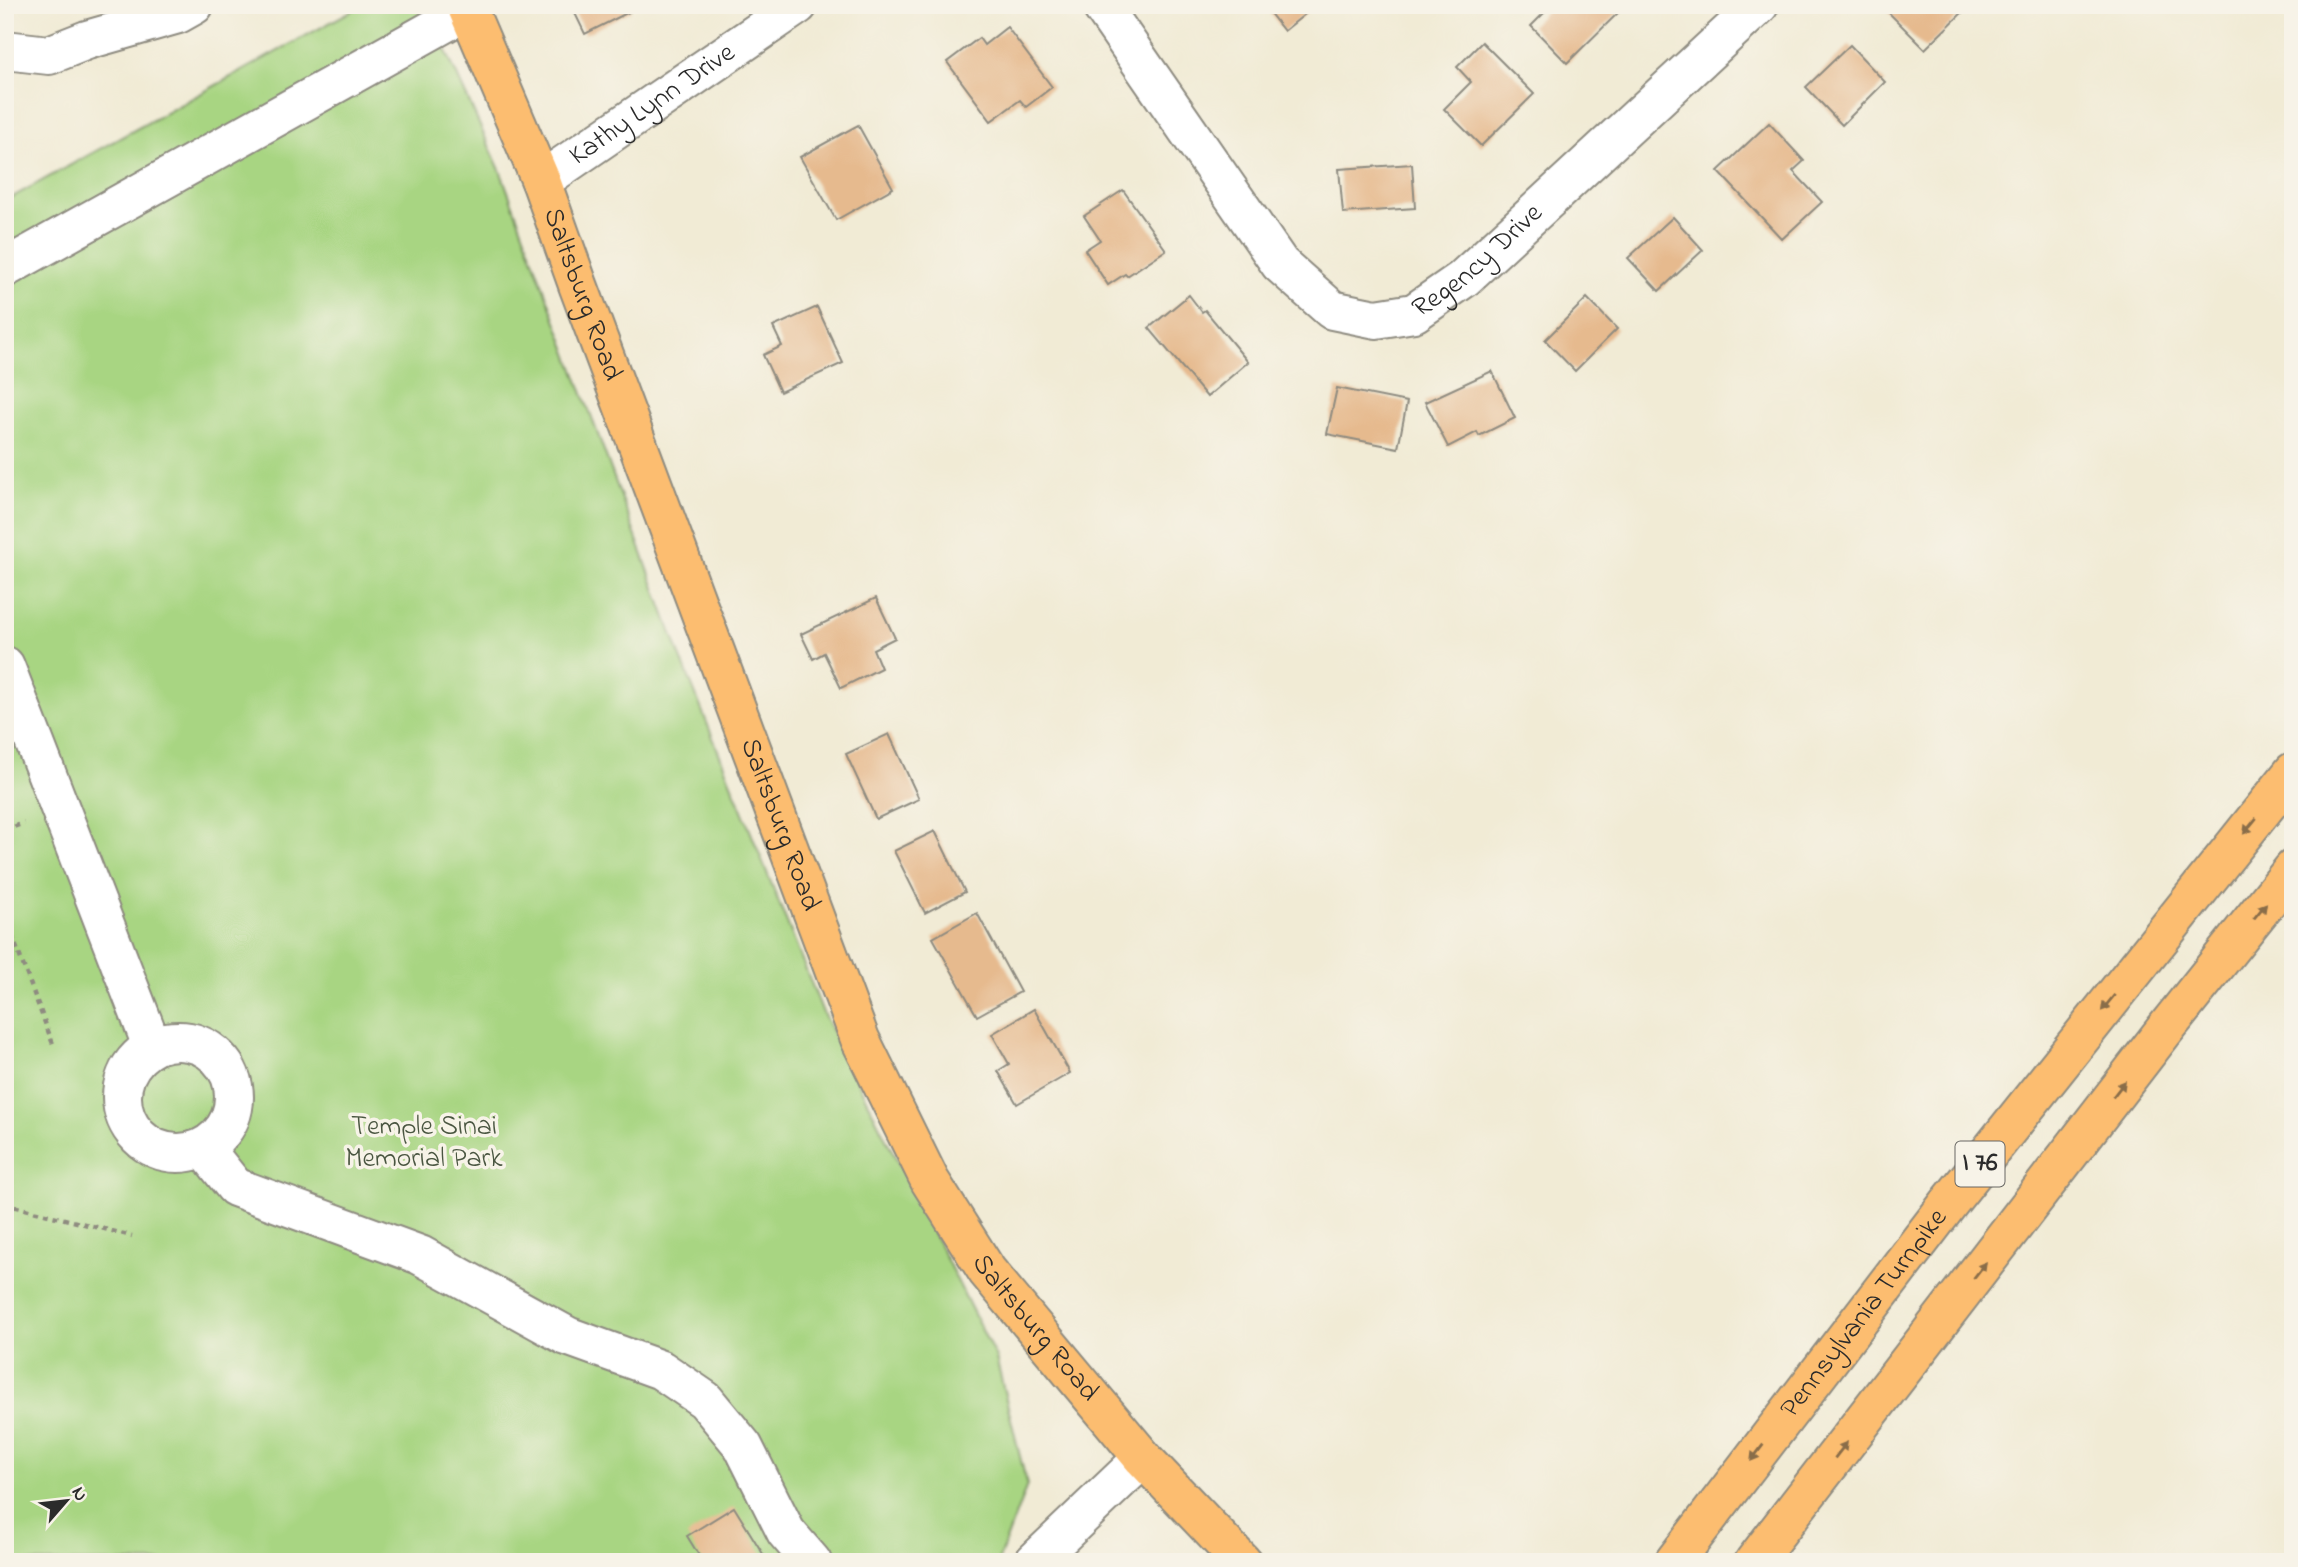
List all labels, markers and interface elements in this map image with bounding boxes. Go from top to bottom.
street label: Kathy Lynn Drive [561,33,744,176]
street label: Regency Drive [1404,194,1553,329]
street label: Saltsburg Road [532,202,633,387]
street label: Saltsburg Road [729,733,831,917]
one-way arrow [2243,816,2258,834]
one-way arrow [2252,902,2267,920]
one-way arrow [2101,994,2116,1012]
one-way arrow [2111,1081,2126,1099]
park label: Temple Sinai Memorial Park [346,1107,503,1180]
road number: I 76 [1955,1142,2004,1186]
street label: Pennsylvania Turnpike [1771,1200,1958,1427]
street label: Saltsburg Road [961,1246,1109,1411]
one-way arrow [1972,1261,1987,1279]
one-way arrow [1833,1441,1848,1459]
one-way arrow [1750,1444,1764,1462]
north arrow [32,1466,102,1536]
text: N [64,1482,94,1506]

